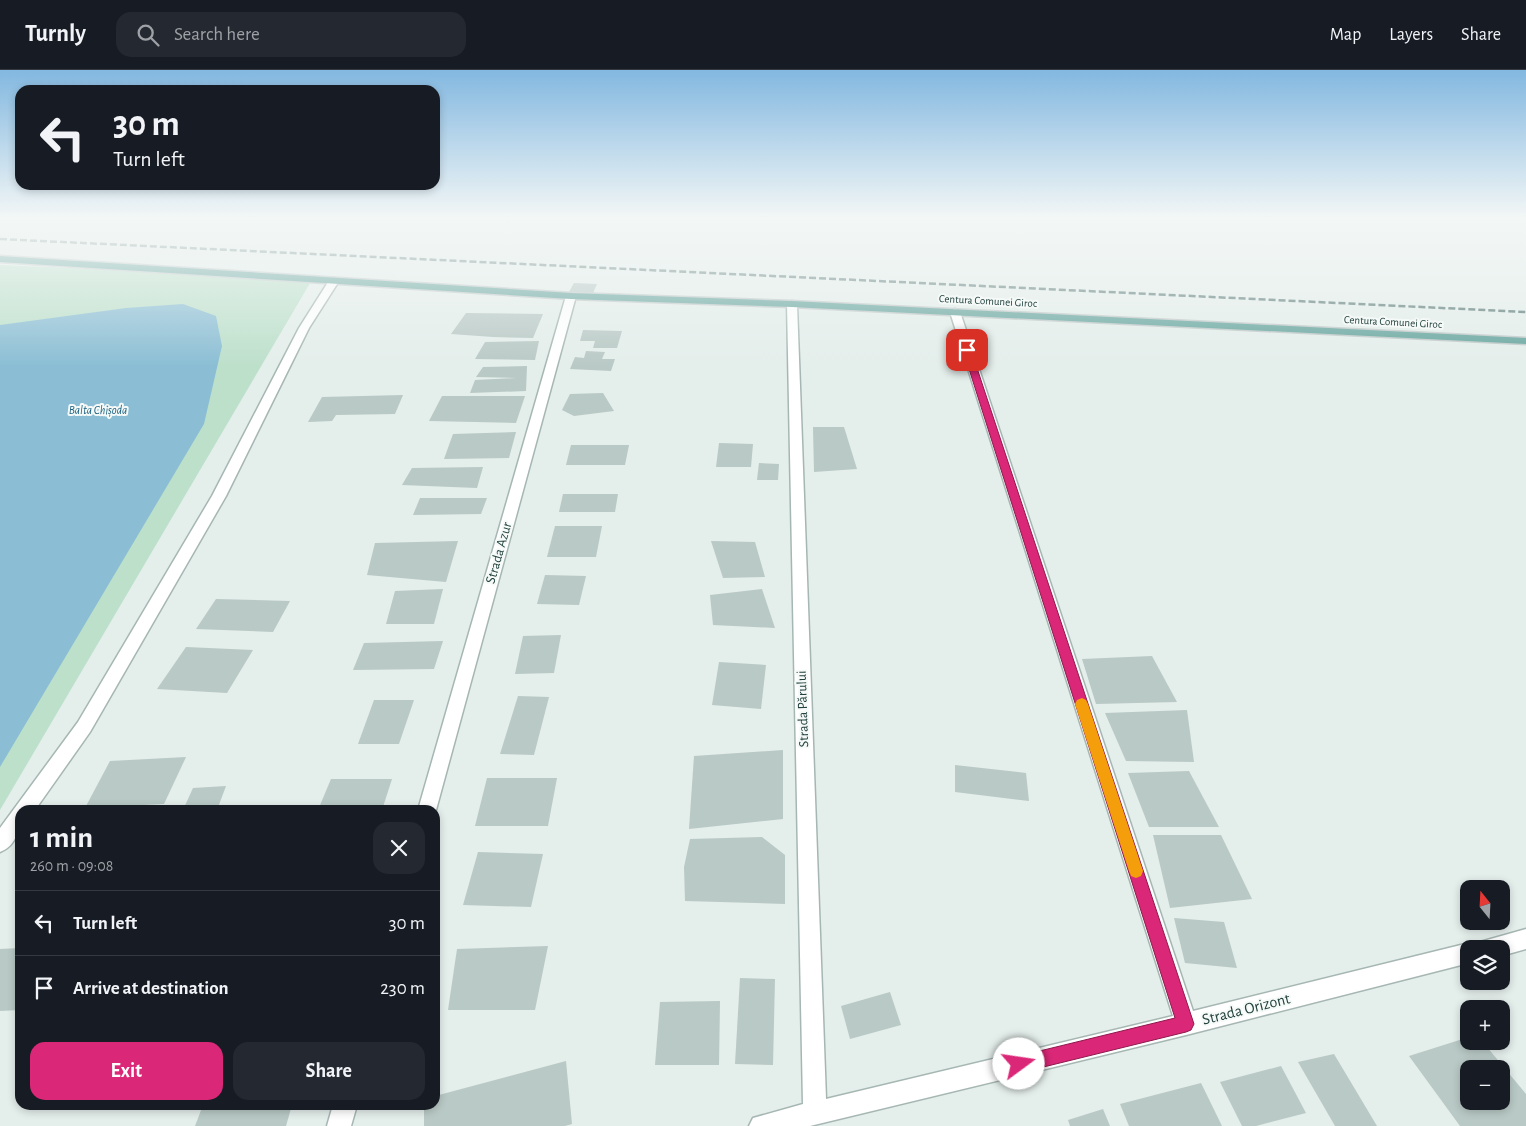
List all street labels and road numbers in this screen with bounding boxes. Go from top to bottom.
street label: Centura Comunei Giroc [939,293,1038,309]
street label: Centura Comunei Giroc [1344,314,1443,330]
street label: Strada Azur [484,520,515,585]
street label: Strada Părului [795,670,811,748]
street label: Strada Orizont [1200,990,1292,1028]

